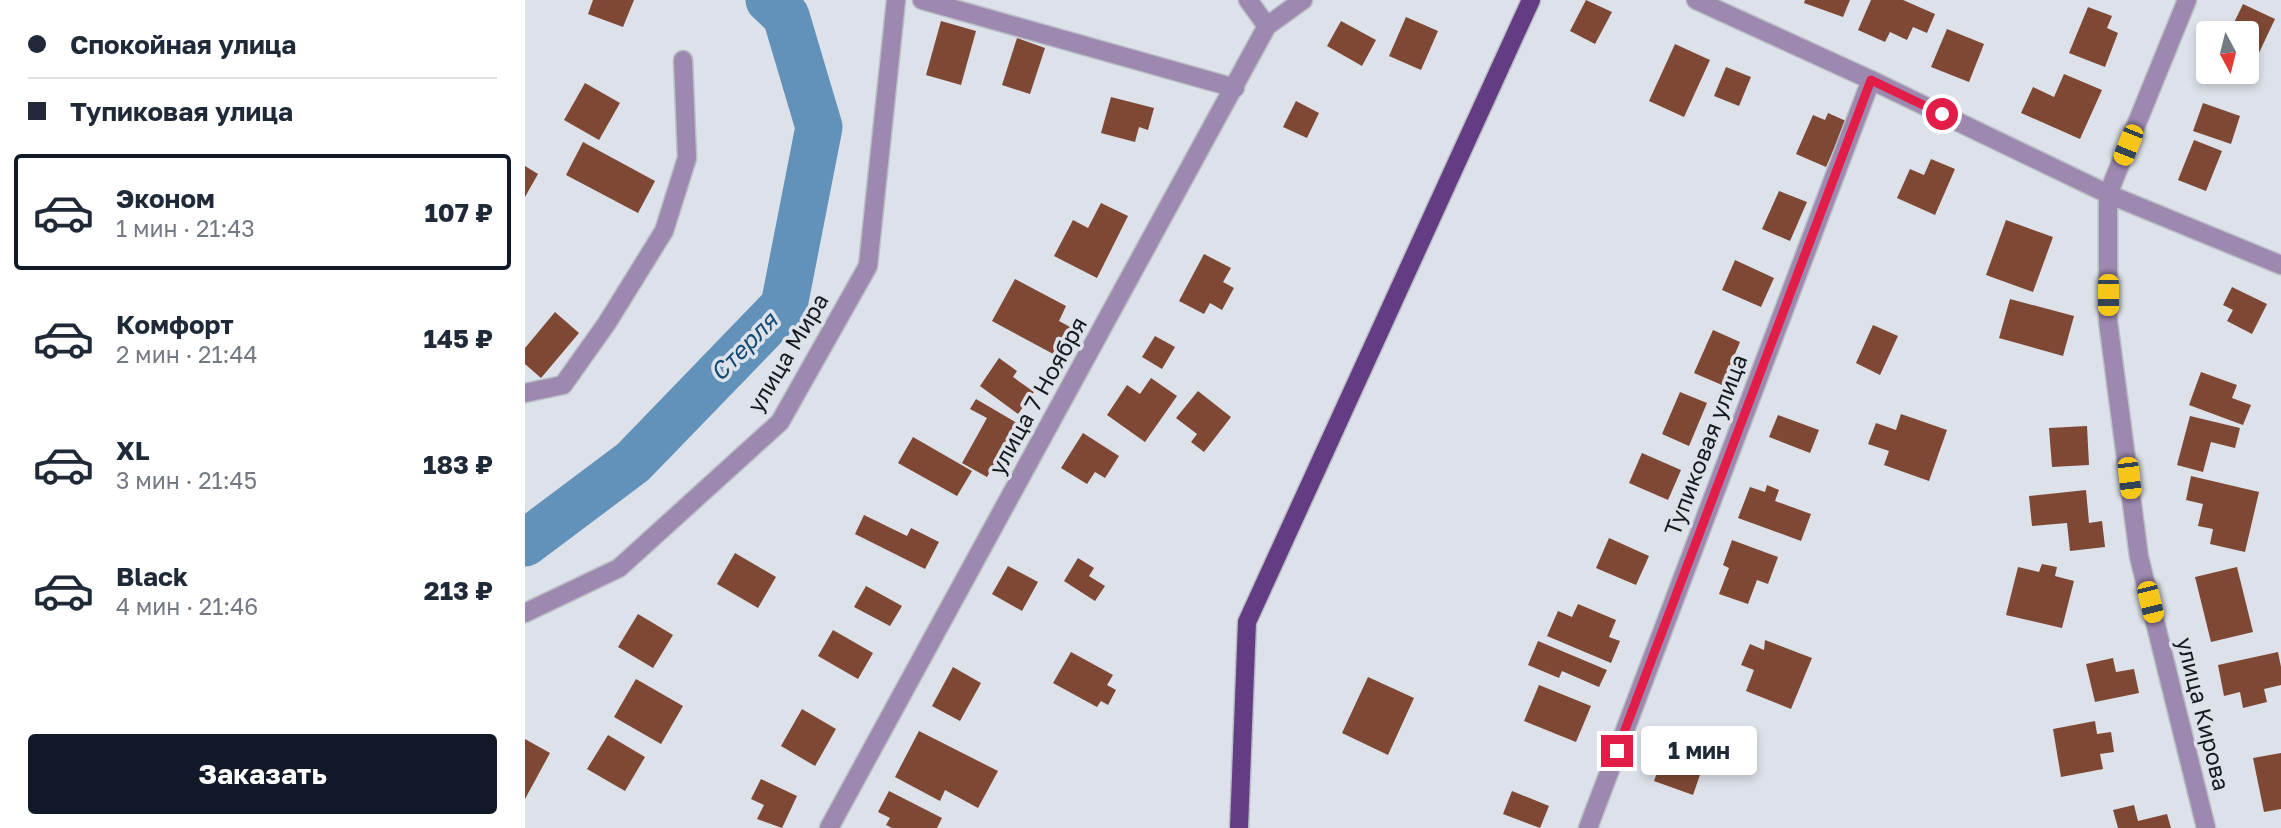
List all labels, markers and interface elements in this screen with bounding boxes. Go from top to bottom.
north arrow [2196,21,2259,84]
map controls [2196,21,2259,84]
text: Спокойная улица [70,29,296,60]
text: Тупиковая улица [70,96,293,127]
route start [1926,98,1958,130]
car [2111,122,2146,168]
icon: car [32,181,95,244]
text: Эконом [116,183,215,214]
text: 107 ₽ [424,197,493,228]
text: 1 мин · 21:43 [116,214,255,242]
car [2098,274,2119,316]
street label: улица Мира [741,288,834,417]
water label: Стерля [703,305,783,386]
icon: car [32,307,95,370]
text: Комфорт [116,309,234,340]
street label: улица 7 Ноября [982,312,1092,479]
text: 145 ₽ [423,323,493,354]
text: 2 мин · 21:44 [116,340,258,368]
street label: Тупиковая улица [1658,350,1753,539]
icon: car [32,433,95,496]
text: XL [116,435,150,466]
text: 183 ₽ [423,449,493,480]
car [2117,456,2142,500]
text: 3 мин · 21:45 [116,466,257,494]
icon: car [32,559,95,622]
text: Black [116,561,188,592]
text: 213 ₽ [424,575,493,606]
car [2135,579,2166,625]
text: 4 мин · 21:46 [116,592,258,620]
street label: улица Кирова [2171,634,2237,793]
callout: 1 мин [1641,726,1757,776]
button: Заказать [28,734,497,814]
route end [1601,735,1633,767]
text: 1 мин [1668,736,1730,764]

